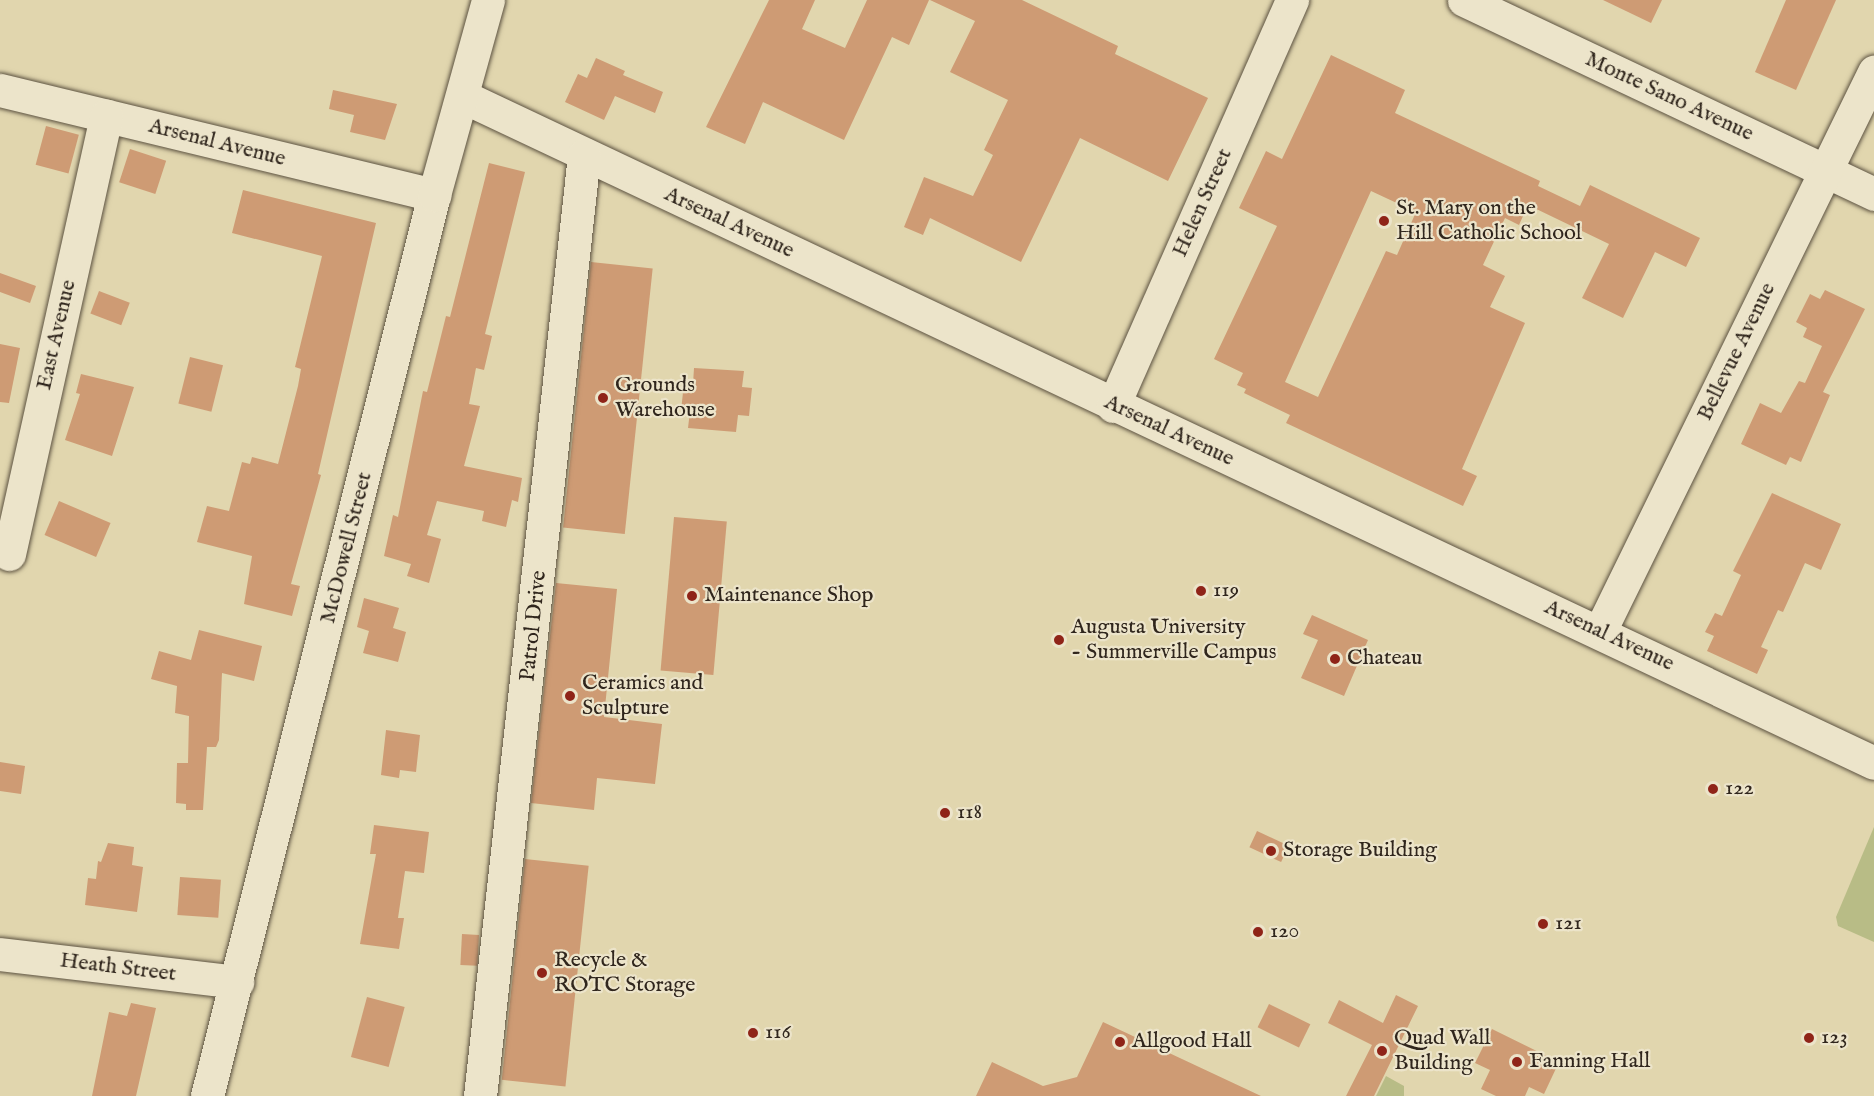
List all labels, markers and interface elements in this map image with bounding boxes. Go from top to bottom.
street label: Monte Sano Avenue [1581,46,1757,148]
street label: Arsenal Avenue [146,113,288,173]
street label: Helen Street [1167,145,1239,261]
street label: Arsenal Avenue [660,181,798,265]
place label: St. Mary on the Hill Catholic School [1396,195,1582,246]
marker: St. Mary on the Hill Catholic School [1377,214,1391,228]
street label: East Avenue [32,277,82,393]
street label: Bellevue Avenue [1692,279,1782,425]
place label: Grounds Warehouse [615,372,715,424]
street label: Arsenal Avenue [1100,389,1238,473]
marker: Grounds Warehouse [596,391,610,405]
street label: McDowell Street [315,470,379,626]
street label: Patrol Drive [515,569,553,683]
place label: 119 [1213,578,1239,604]
place label: Maintenance Shop [704,583,873,609]
marker: 119 [1194,584,1208,598]
marker: Maintenance Shop [685,589,699,603]
street label: Arsenal Avenue [1540,594,1678,678]
place label: Augusta University - Summerville Campus [1071,614,1276,666]
marker: Augusta University - Summerville Campus [1052,633,1066,647]
place label: Chateau [1347,646,1423,672]
marker: Chateau [1328,652,1342,666]
place label: Ceramics and Sculpture [582,670,703,722]
marker: Ceramics and Sculpture [563,689,577,703]
place label: 122 [1725,776,1754,802]
marker: 122 [1706,782,1720,796]
place label: 118 [957,800,982,826]
marker: 118 [938,806,952,820]
place label: Storage Building [1283,838,1437,864]
marker: Storage Building [1264,844,1278,858]
place label: 121 [1555,911,1582,937]
marker: 121 [1536,917,1550,931]
place label: 120 [1270,919,1299,945]
marker: 120 [1251,925,1265,939]
place label: Recycle & ROTC Storage [554,947,695,998]
street label: Heath Street [58,948,178,988]
marker: Recycle & ROTC Storage [535,966,549,980]
place label: 116 [765,1020,791,1046]
place label: Quad Wall Building [1394,1025,1491,1076]
place label: 123 [1821,1025,1848,1051]
marker: 116 [746,1026,760,1040]
place label: Allgood Hall [1132,1029,1251,1055]
marker: 123 [1802,1031,1816,1045]
marker: Allgood Hall [1113,1035,1127,1049]
marker: Quad Wall Building [1375,1044,1389,1058]
place label: Fanning Hall [1529,1049,1650,1075]
marker: Fanning Hall [1510,1055,1524,1069]

